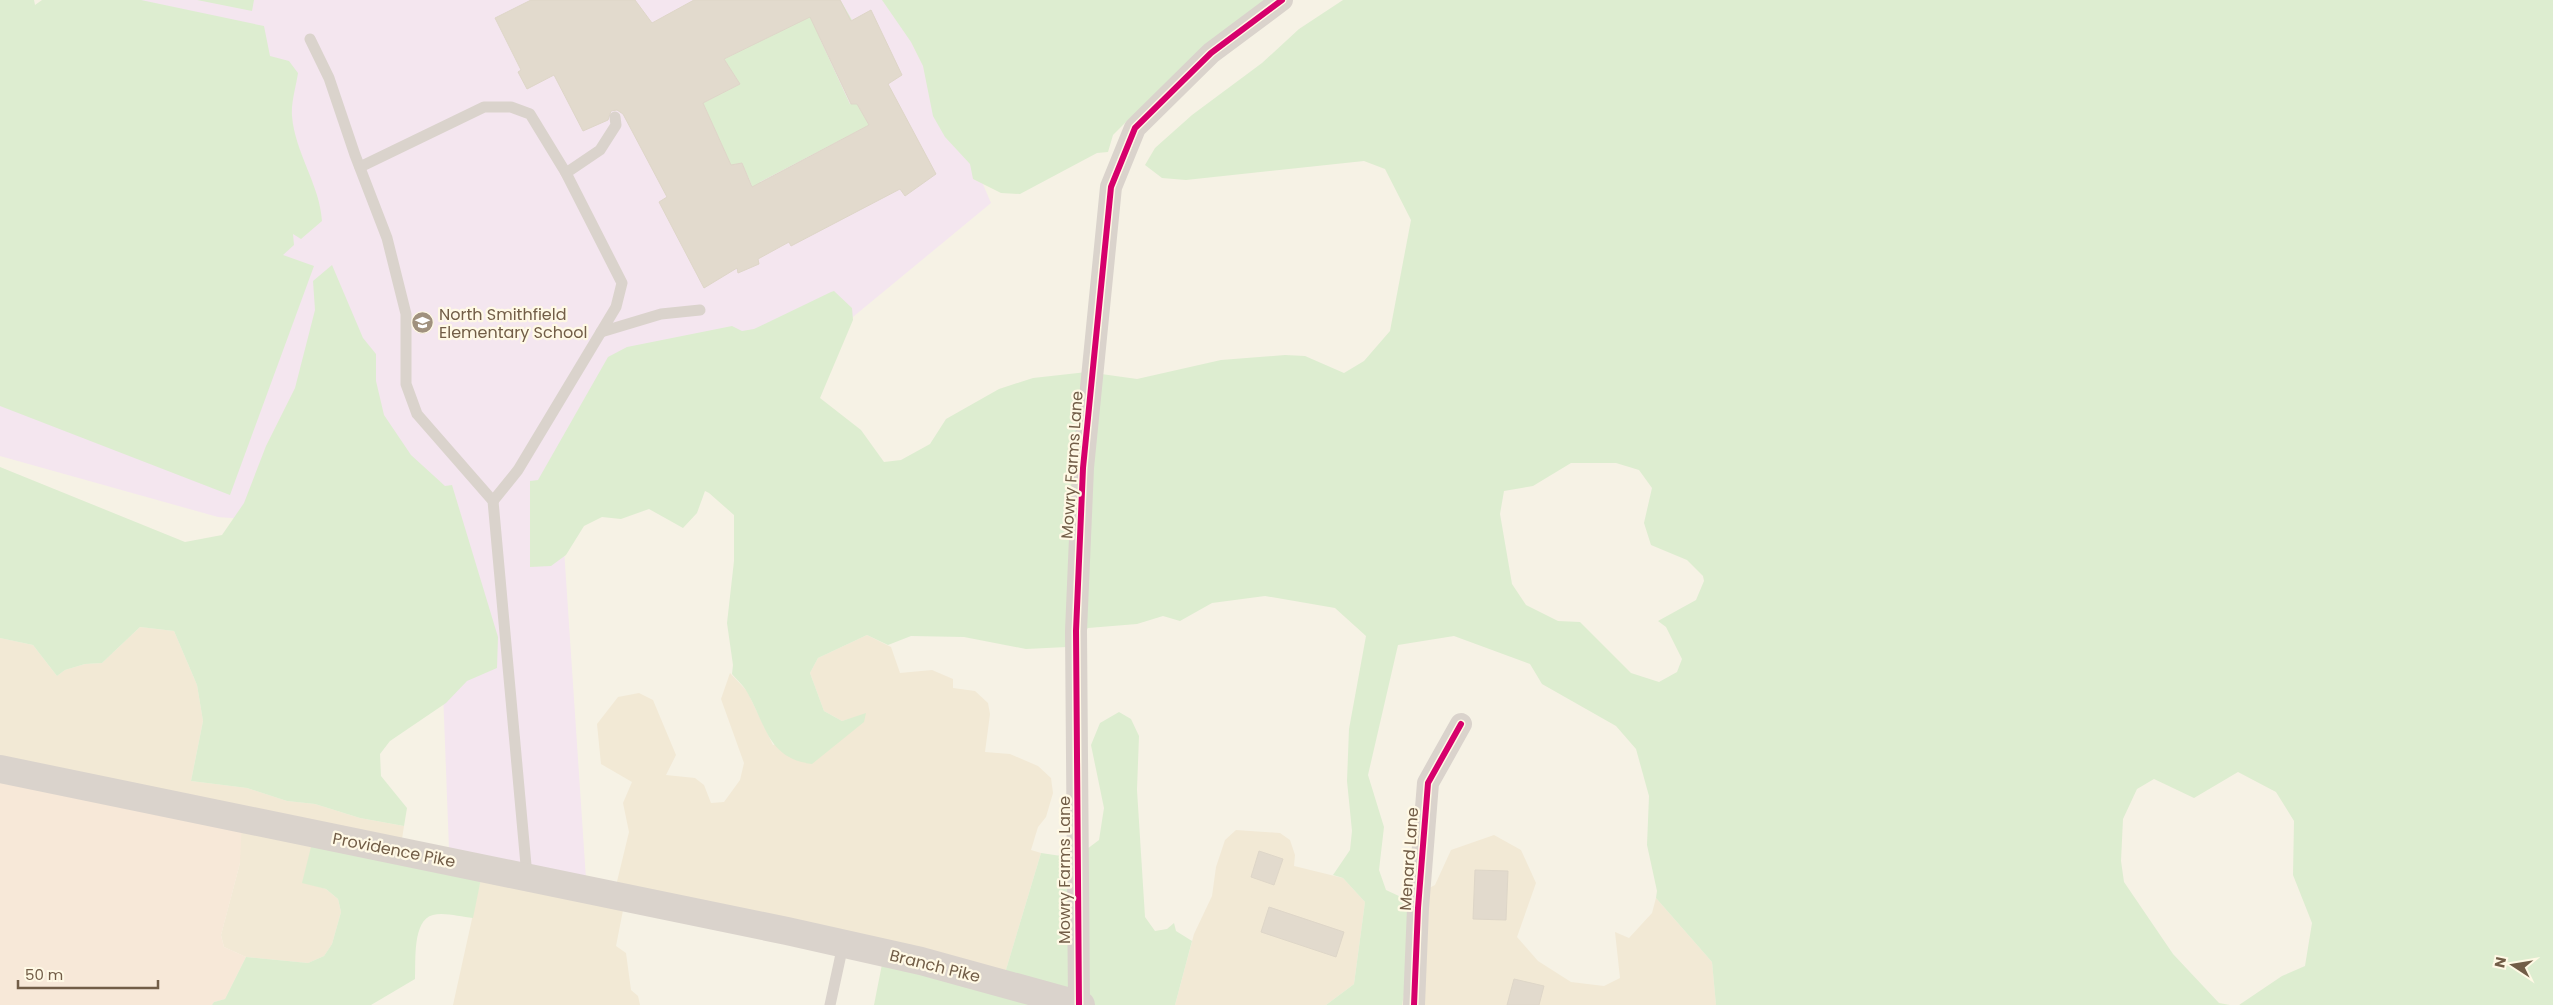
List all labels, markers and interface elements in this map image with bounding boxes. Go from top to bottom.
place label: North Smithfield Elementary School [439,303,587,344]
school or university icon: North Smithfield Elementary School [411,311,435,335]
street label: Mowry Farms Lane [1055,390,1089,540]
street label: Mowry Farms Lane [1053,796,1076,944]
street label: Menard Lane [1394,806,1424,912]
street label: Providence Pike [331,827,457,873]
north arrow [2488,940,2538,990]
street label: Branch Pike [887,944,983,988]
text: N [2489,955,2511,970]
scale bar [18,958,158,990]
text: 50 m [25,964,63,985]

